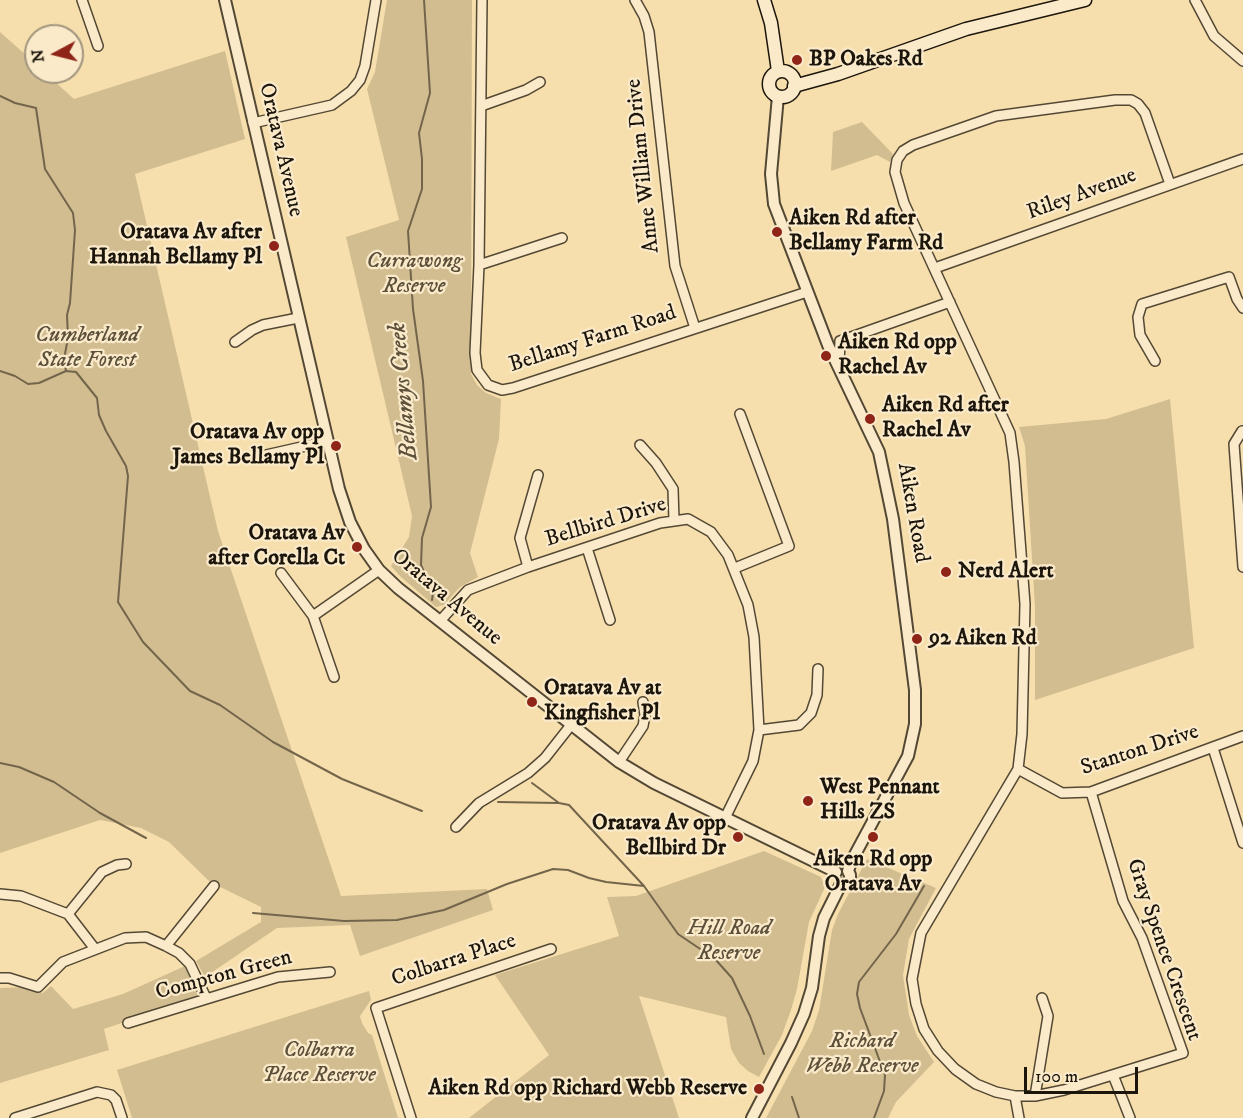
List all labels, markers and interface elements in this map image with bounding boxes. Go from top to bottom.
north arrow [24,24,84,84]
place label: BP Oakes Rd [809,47,923,73]
text: N [27,48,49,64]
marker: BP Oakes Rd [790,53,804,67]
street label: Anne William Drive [622,78,666,254]
street label: Oratava Avenue [252,80,308,220]
street label: Riley Avenue [1024,163,1140,227]
place label: Aiken Rd after Bellamy Farm Rd [789,206,943,258]
place label: Oratava Av after Hannah Bellamy Pl [89,220,262,272]
marker: Aiken Rd after Bellamy Farm Rd [770,225,784,239]
marker: Oratava Av after Hannah Bellamy Pl [267,239,281,253]
park label: Currawong Reserve [366,249,462,300]
street label: Bellamy Farm Road [506,301,680,379]
water label: Bellamys Creek [385,321,425,461]
park label: Cumberland State Forest [35,323,139,374]
place label: Aiken Rd opp Rachel Av [838,330,957,382]
marker: Aiken Rd opp Rachel Av [819,349,833,363]
place label: Aiken Rd after Rachel Av [882,393,1009,445]
marker: Aiken Rd after Rachel Av [863,412,877,426]
place label: Oratava Av opp James Bellamy Pl [172,420,324,472]
marker: Oratava Av opp James Bellamy Pl [329,439,343,453]
street label: Aiken Road [890,461,934,565]
street label: Bellbird Drive [542,492,670,554]
place label: Oratava Av after Corella Ct [208,521,345,572]
marker: Oratava Av after Corella Ct [350,540,364,554]
street label: Oratava Avenue [385,544,507,652]
place label: Nerd Alert [958,559,1053,585]
marker: Nerd Alert [939,565,953,579]
place label: 92 Aiken Rd [929,626,1037,652]
marker: 92 Aiken Rd [910,632,924,646]
place label: Oratava Av at Kingfisher Pl [544,676,662,728]
marker: Oratava Av at Kingfisher Pl [525,695,539,709]
street label: Stanton Drive [1078,720,1202,782]
place label: West Pennant Hills ZS [820,775,940,826]
marker: West Pennant Hills ZS [801,794,815,808]
place label: Oratava Av opp Bellbird Dr [592,811,726,862]
marker: Oratava Av opp Bellbird Dr [731,830,745,844]
marker: Aiken Rd opp Oratava Av [866,830,880,844]
place label: Aiken Rd opp Oratava Av [814,847,932,898]
street label: Gray Spence Crescent [1120,856,1206,1044]
park label: Hill Road Reserve [687,916,771,968]
street label: Colbarra Place [389,928,519,994]
street label: Compton Green [153,945,295,1007]
park label: Richard Webb Reserve [805,1029,919,1080]
park label: Colbarra Place Reserve [262,1038,376,1090]
scale bar [1027,1055,1141,1093]
text: 100 m [1035,1066,1078,1088]
place label: Aiken Rd opp Richard Webb Reserve [428,1076,747,1102]
marker: Aiken Rd opp Richard Webb Reserve [752,1082,766,1096]

